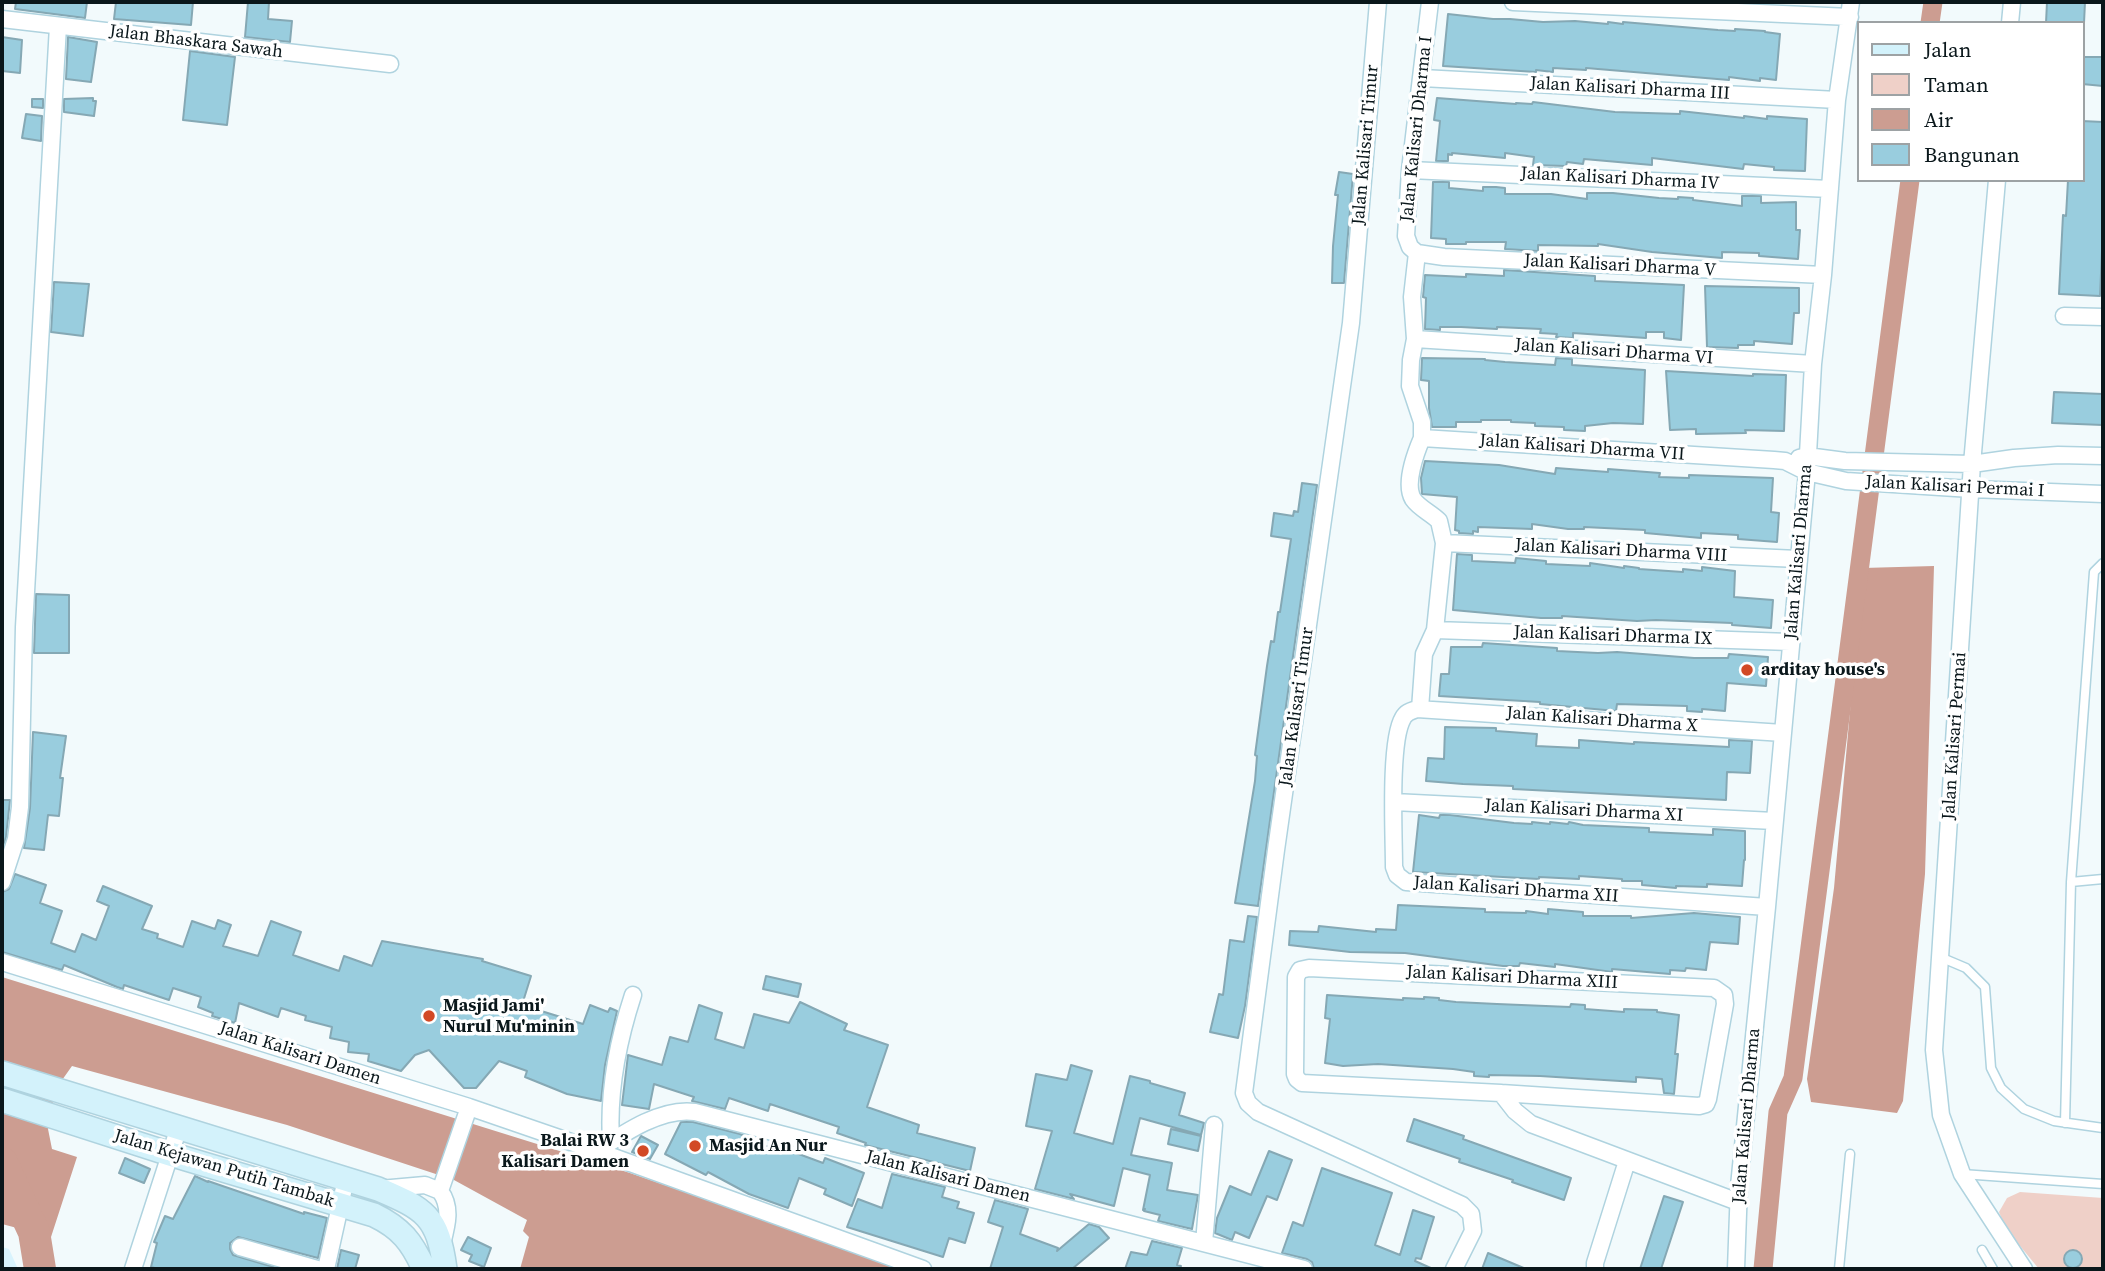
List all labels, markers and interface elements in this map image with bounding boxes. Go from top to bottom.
street label: Jalan Bhaskara Sawah [108,21,284,63]
legend [1856,21,2084,182]
street label: Jalan Kalisari Dharma I [1396,35,1438,223]
text: Jalan [1924,35,1971,64]
street label: Jalan Kalisari Timur [1348,64,1384,226]
text: Taman [1924,70,1989,99]
street label: Jalan Kalisari Dharma III [1529,73,1731,105]
text: Air [1924,105,1953,134]
text: Bangunan [1924,140,2020,169]
street label: Jalan Kalisari Dharma IV [1520,163,1720,195]
street label: Jalan Kalisari Dharma V [1523,250,1717,282]
street label: Jalan Kalisari Dharma VI [1514,334,1714,370]
street label: Jalan Kalisari Dharma VII [1479,430,1685,466]
street label: Jalan Kalisari Dharma [1781,463,1817,641]
street label: Jalan Kalisari Permai I [1865,472,2045,502]
street label: Jalan Kalisari Dharma VIII [1514,535,1728,567]
street label: Jalan Kalisari Dharma IX [1513,622,1713,650]
street label: Jalan Kalisari Timur [1275,626,1319,788]
street label: Jalan Kalisari Permai [1938,651,1972,821]
place label: arditay house's [1761,659,1885,681]
marker: arditay house's [1739,662,1755,678]
street label: Jalan Kalisari Dharma X [1506,703,1698,737]
street label: Jalan Kalisari Dharma XI [1484,795,1684,827]
street label: Jalan Kalisari Dharma XII [1413,872,1619,908]
street label: Jalan Kalisari Dharma XIII [1406,962,1618,994]
place label: Masjid Jami' Nurul Mu'minin [443,995,575,1038]
marker: Masjid Jami' Nurul Mu'minin [421,1008,437,1024]
street label: Jalan Kalisari Damen [216,1018,384,1090]
street label: Jalan Kalisari Dharma [1729,1027,1765,1205]
street label: Jalan Kejawan Putih Tambak [111,1125,337,1213]
place label: Balai RW 3 Kalisari Damen [501,1130,629,1172]
place label: Masjid An Nur [709,1135,827,1157]
marker: Masjid An Nur [687,1138,703,1154]
marker: Balai RW 3 Kalisari Damen [635,1143,651,1159]
street label: Jalan Kalisari Damen [864,1146,1032,1208]

